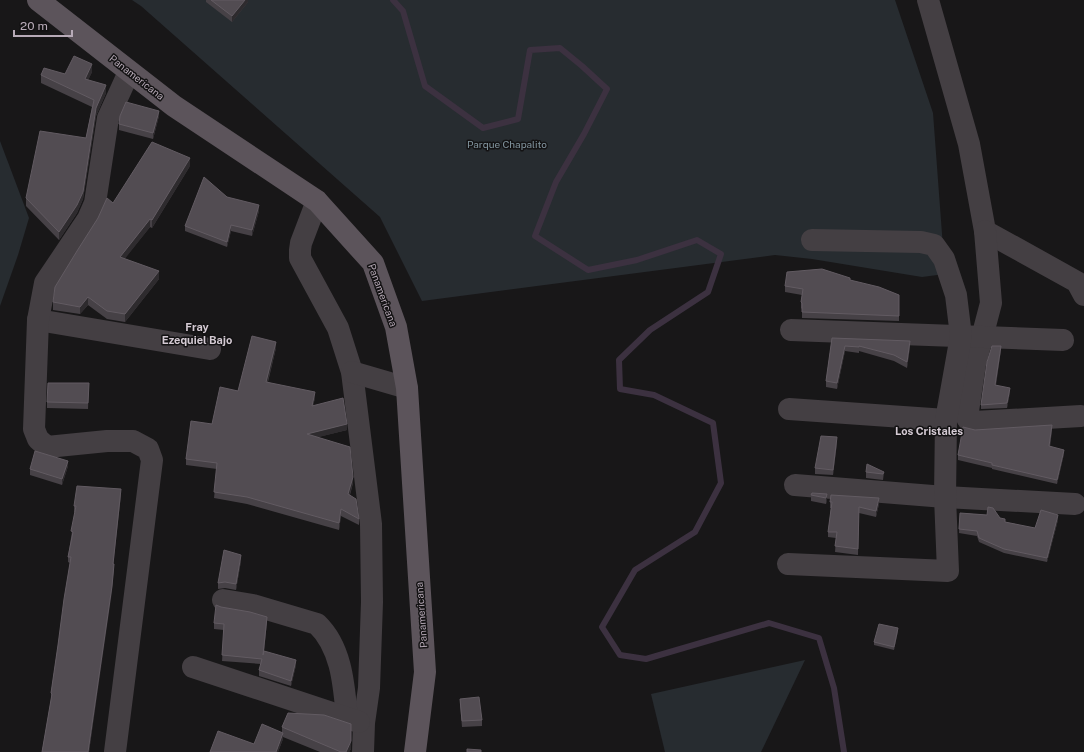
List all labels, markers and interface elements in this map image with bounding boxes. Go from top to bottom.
scale bar [14,12,72,38]
text: 20 m [20,19,48,33]
street label: Panamericana [107,52,167,102]
park label: Parque Chapalito [467,138,547,150]
street label: Panamericana [366,262,400,328]
district label: Fray Ezequiel Bajo [162,321,232,346]
district label: Los Cristales [895,425,963,437]
street label: Panamericana [413,582,429,648]

